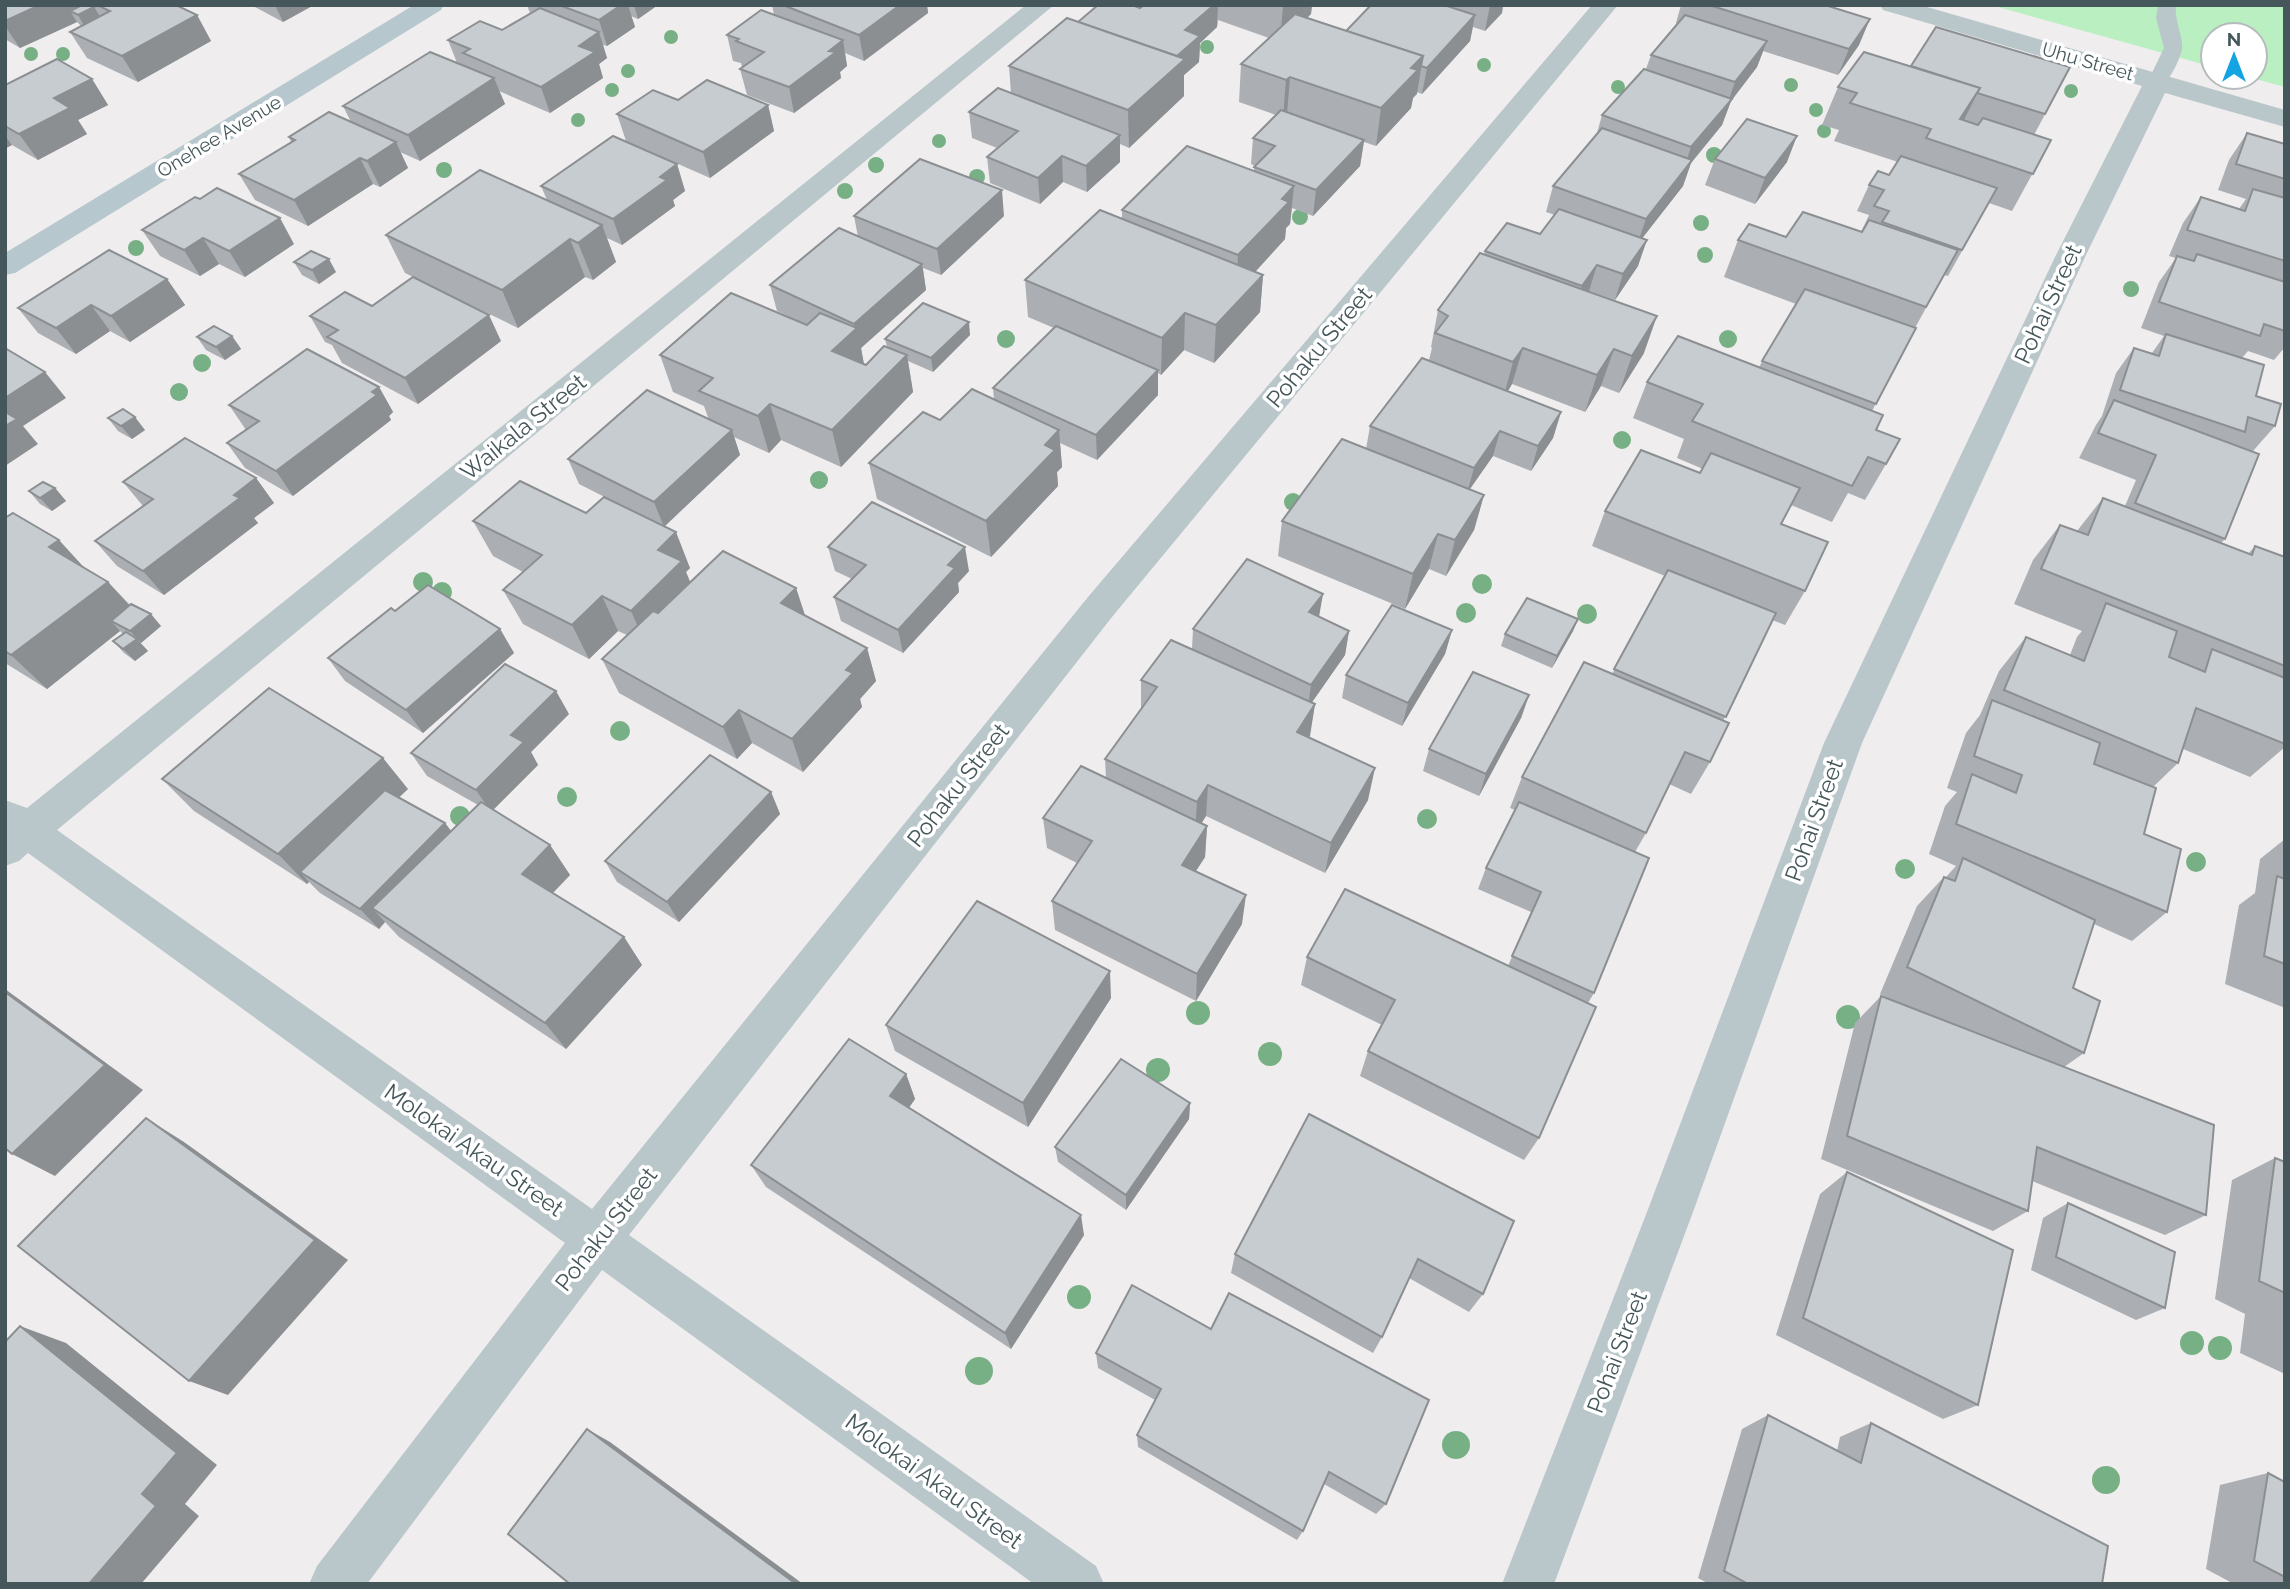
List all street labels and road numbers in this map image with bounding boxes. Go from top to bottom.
street label: Uhu Street [2040,37,2137,85]
street label: Onehee Avenue [153,90,285,182]
street label: Pohai Street [2008,240,2087,368]
street label: Pohaku Street [1260,281,1377,413]
street label: Waikala Street [455,368,591,485]
street label: Pohaku Street [901,717,1014,852]
street label: Pohai Street [1779,755,1848,885]
street label: Molokai Akau Street [380,1078,569,1222]
street label: Pohaku Street [549,1161,662,1296]
street label: Pohai Street [1581,1287,1652,1417]
street label: Molokai Akau Street [841,1407,1028,1554]

